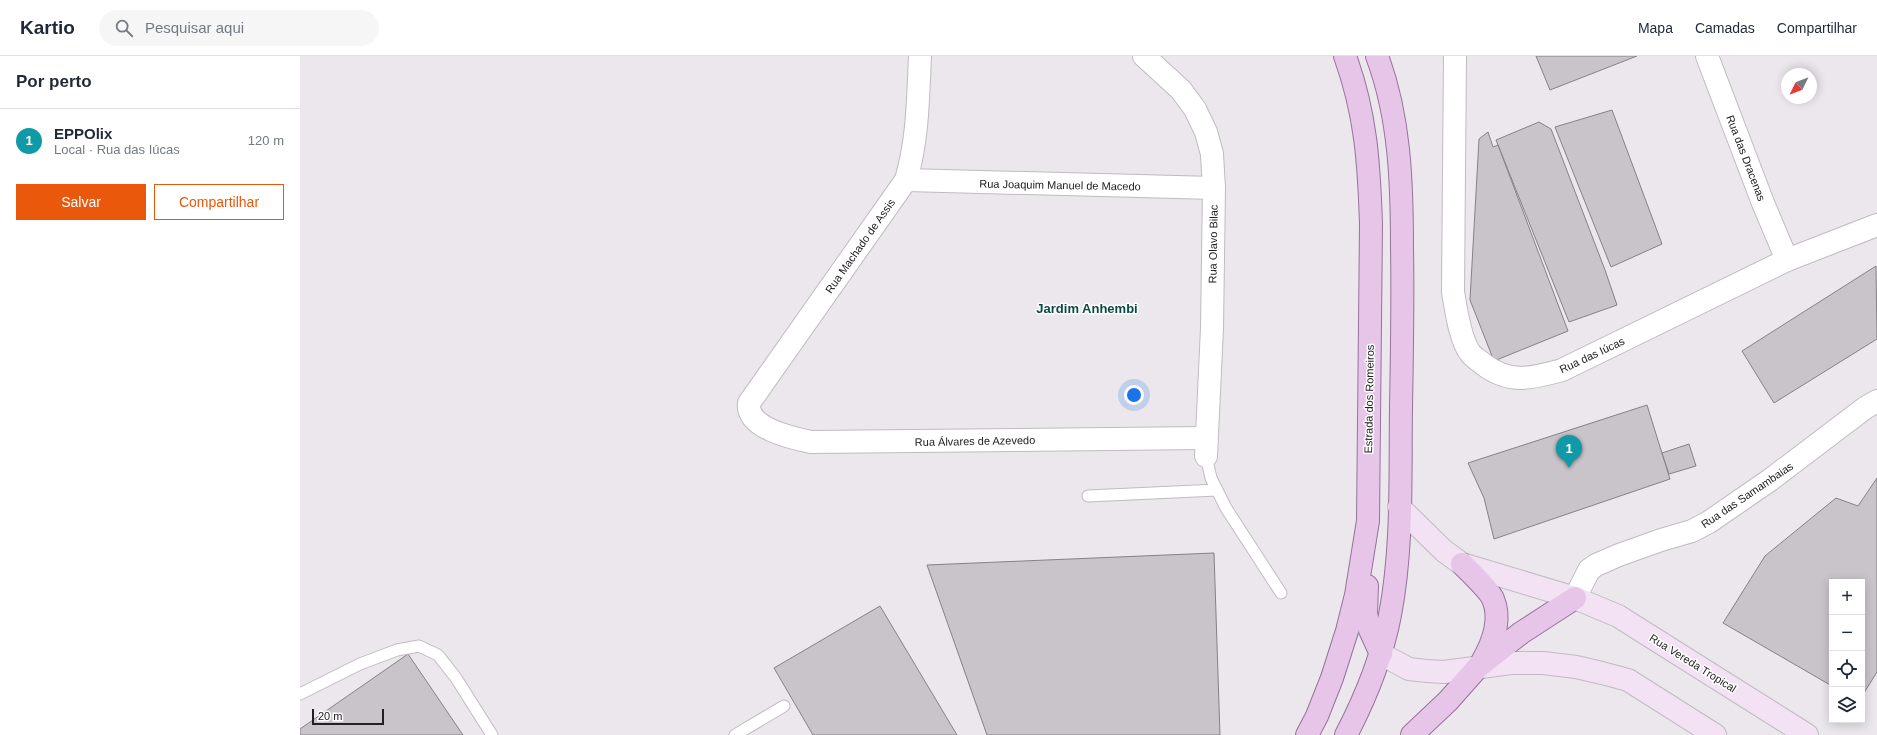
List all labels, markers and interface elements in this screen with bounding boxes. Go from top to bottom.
search box [99,10,379,46]
text: Kartio [20,17,75,38]
icon: search [113,17,135,39]
text: Pesquisar aqui [145,19,244,36]
text: Mapa [1638,20,1673,36]
text: Camadas [1695,20,1755,36]
text: Compartilhar [1777,20,1857,36]
north arrow [1781,68,1817,104]
text: Por perto [16,72,92,91]
street label: Rua das Dracenas [1724,113,1768,203]
text: EPPOlix [54,125,112,142]
text: 1 [25,133,33,148]
text: 120 m [248,133,284,148]
text: Local · Rua das Iúcas [54,142,180,157]
street label: Rua Joaquim Manuel de Macedo [979,178,1141,192]
button: Salvar [16,184,146,220]
button: Compartilhar [154,184,284,220]
street label: Rua Machado de Assis [823,196,897,296]
street label: Rua Olavo Bilac [1206,204,1220,284]
district label: Jardim Anhembi [1036,301,1138,316]
street label: Rua das Iúcas [1558,334,1627,375]
street label: Estrada dos Romeiros [1362,344,1376,454]
your location [1124,385,1144,405]
street label: Rua Álvares de Azevedo [915,434,1035,448]
pin: 1 [1556,435,1582,468]
street label: Rua das Samambaias [1699,459,1796,530]
map controls [1829,579,1865,723]
button: + [1829,579,1865,615]
button: − [1829,615,1865,651]
street label: Rua Vereda Tropical [1648,632,1738,694]
button: locate [1829,651,1865,687]
button: layers [1829,687,1865,723]
scale bar [312,707,384,726]
text: 20 m [318,710,342,722]

